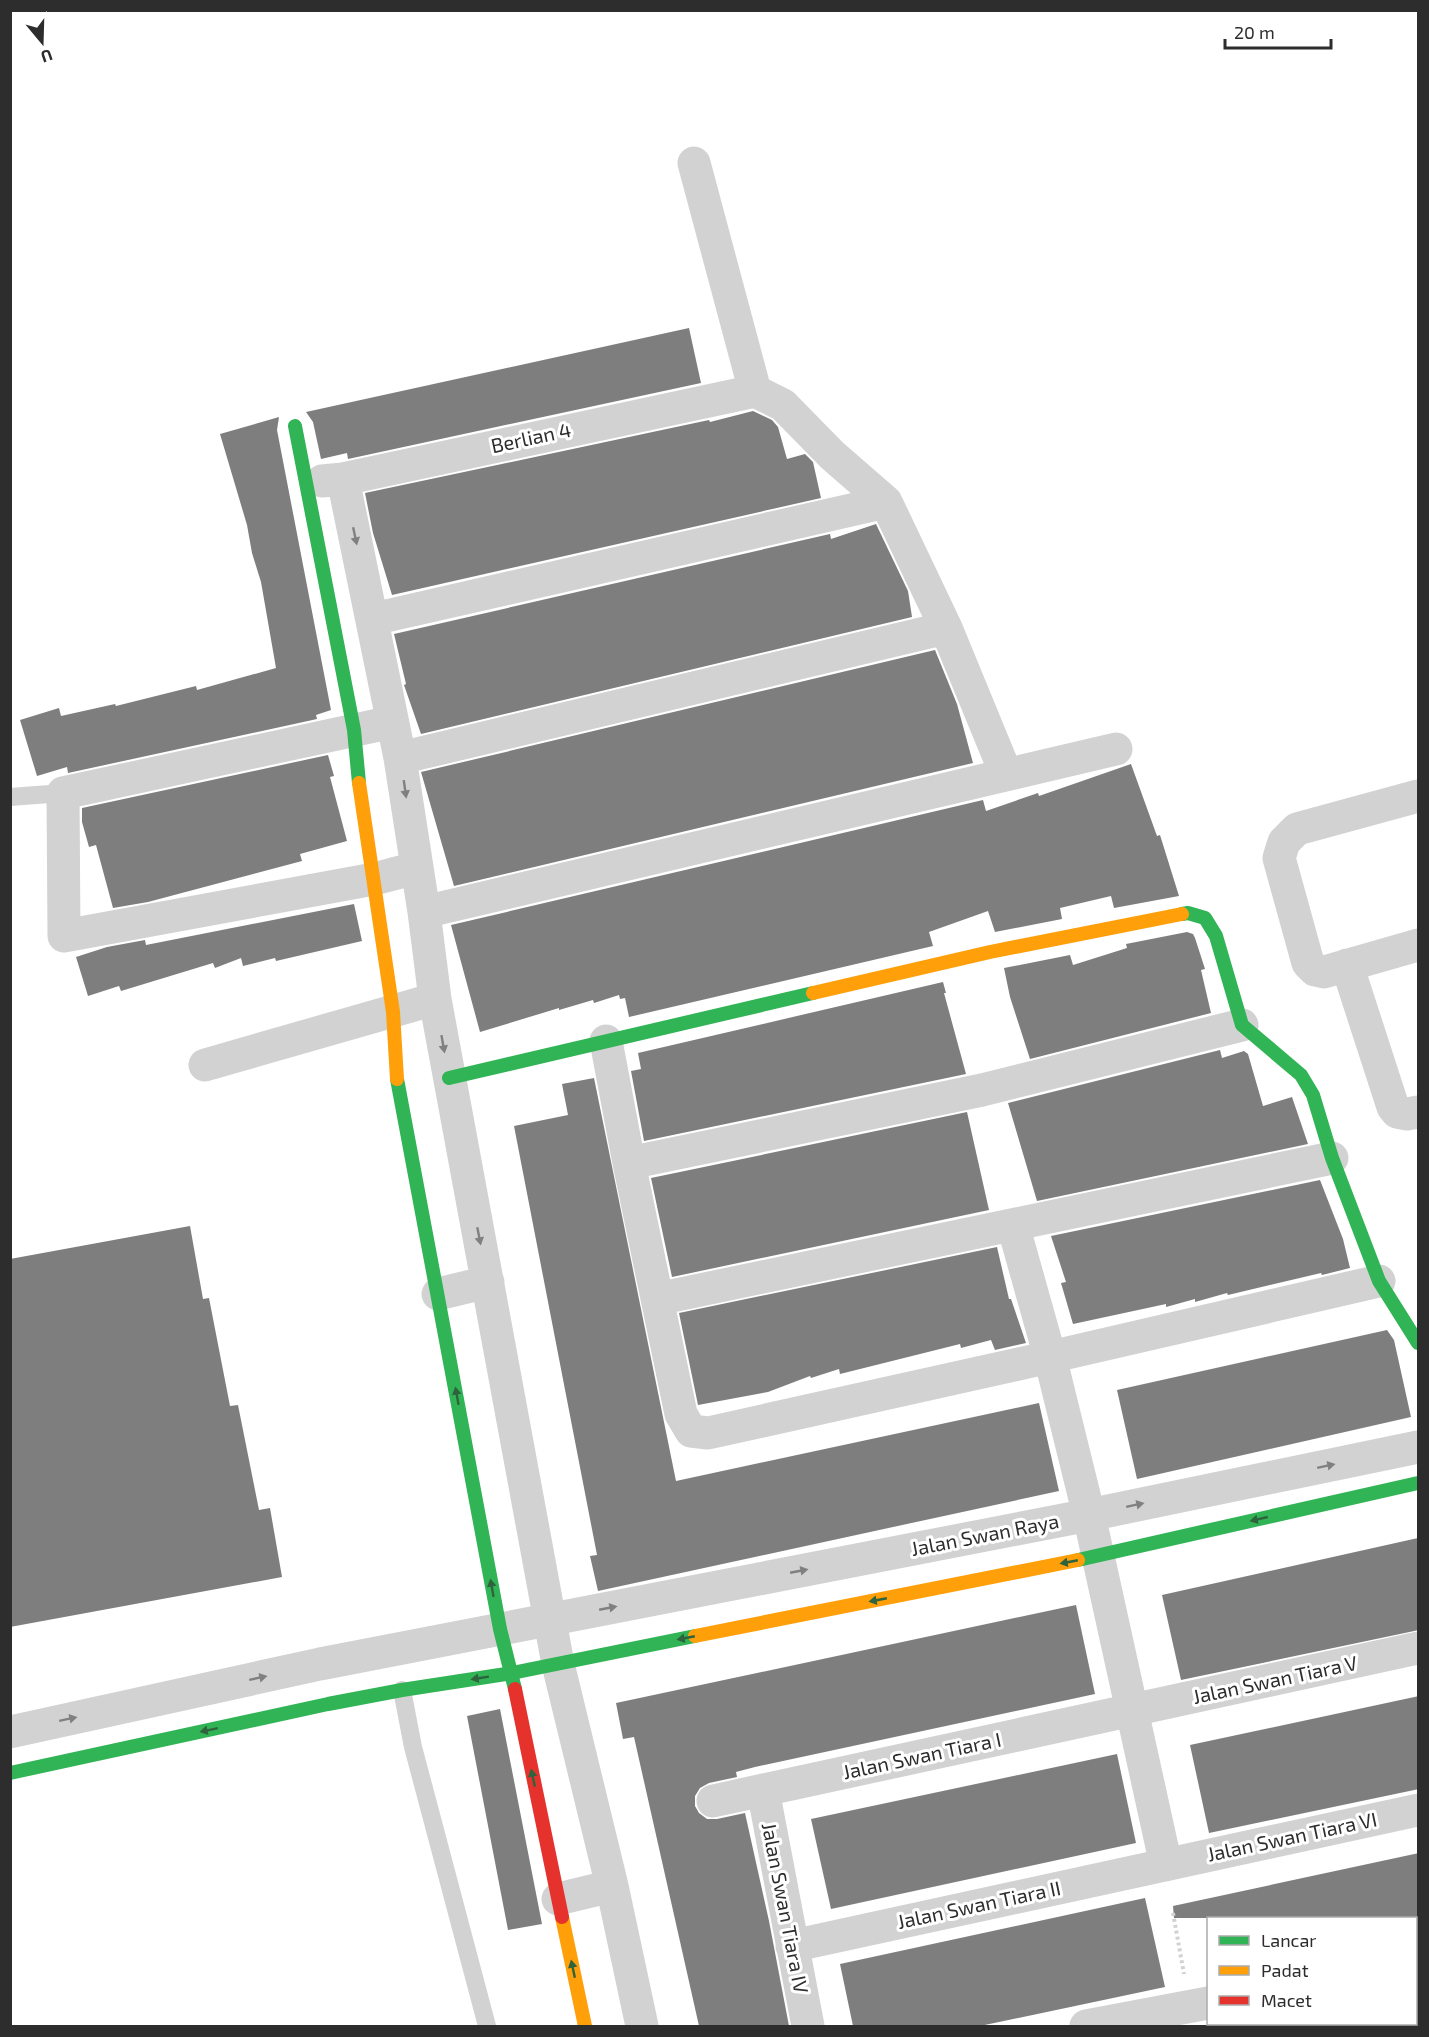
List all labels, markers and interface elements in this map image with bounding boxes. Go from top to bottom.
north arrow [12,12,72,72]
scale bar [1225,12,1332,50]
text: 20 m [1234,21,1275,43]
text: U [39,46,55,67]
street label: Berlian 4 [488,417,573,457]
one-way arrow [351,527,360,546]
one-way arrow [400,780,409,799]
one-way arrow [439,1035,448,1054]
one-way arrow [475,1226,484,1245]
one-way arrow [452,1386,461,1405]
one-way arrow [1317,1461,1336,1470]
one-way arrow [1126,1500,1145,1509]
street label: Jalan Swan Raya [909,1508,1061,1560]
one-way arrow [1250,1515,1268,1525]
one-way arrow [1059,1558,1078,1567]
one-way arrow [790,1566,809,1575]
one-way arrow [487,1578,496,1597]
one-way arrow [868,1596,887,1605]
one-way arrow [599,1603,618,1612]
one-way arrow [677,1634,696,1643]
street label: Jalan Swan Tiara V [1190,1650,1359,1708]
one-way arrow [249,1673,268,1682]
one-way arrow [471,1674,490,1683]
one-way arrow [58,1714,77,1724]
one-way arrow [199,1726,218,1735]
street label: Jalan Swan Tiara I [840,1727,1003,1784]
one-way arrow [528,1769,537,1788]
street label: Jalan Swan Tiara VI [1205,1806,1379,1866]
street label: Jalan Swan Tiara IV [758,1820,814,1995]
street label: Jalan Swan Tiara II [895,1875,1063,1933]
legend [1207,1917,1417,2025]
text: Lancar [1261,1929,1317,1951]
text: Padat [1261,1959,1309,1981]
one-way arrow [568,1960,577,1979]
text: Macet [1261,1989,1312,2011]

